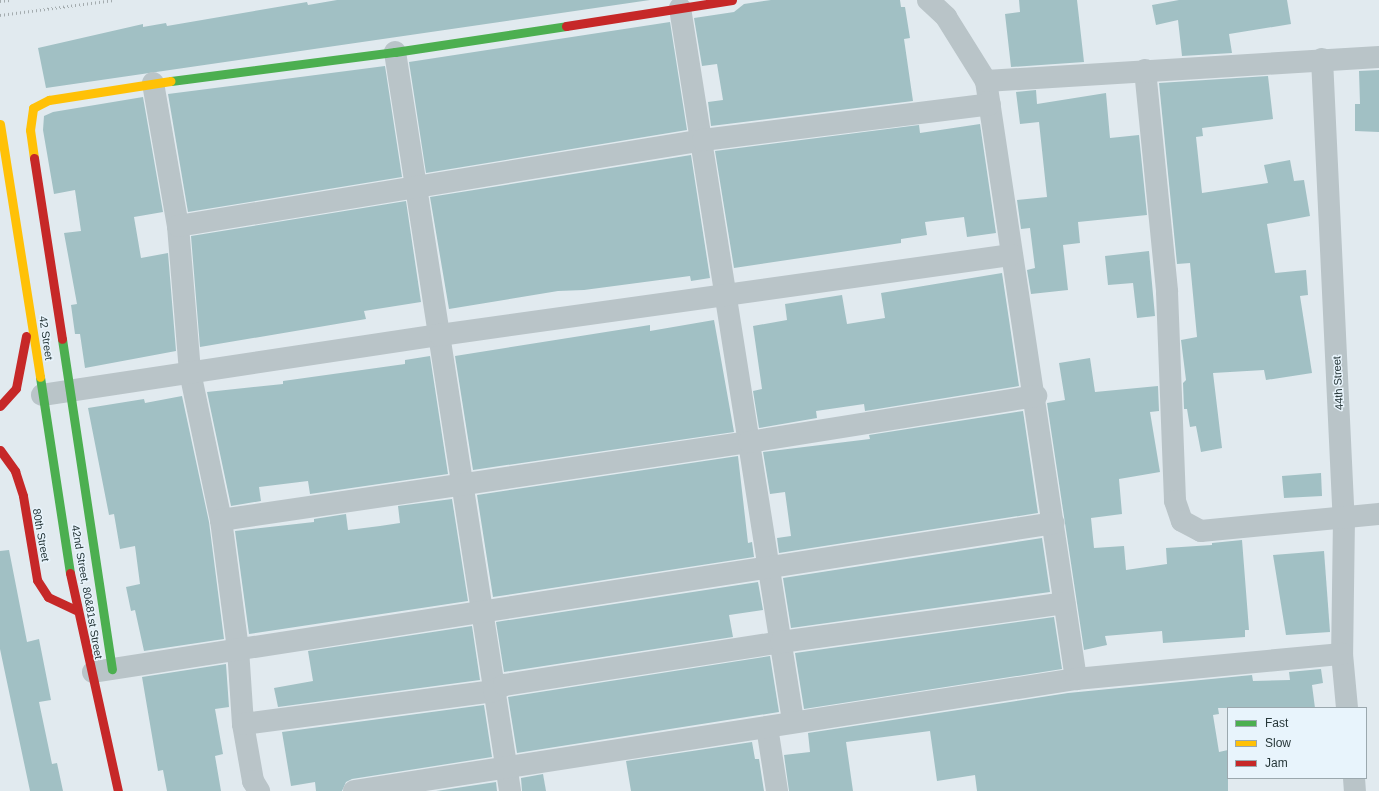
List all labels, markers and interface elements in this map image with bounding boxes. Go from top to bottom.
street label: 42 Street [36,315,56,361]
street label: 44th Street [1330,356,1346,410]
street label: 80th Street [30,507,52,563]
street label: 42nd Street, 80&81st Street [69,524,105,660]
legend [1227,707,1367,779]
text: Fast [1265,716,1288,730]
text: Slow [1265,736,1291,750]
text: Jam [1265,756,1288,770]

